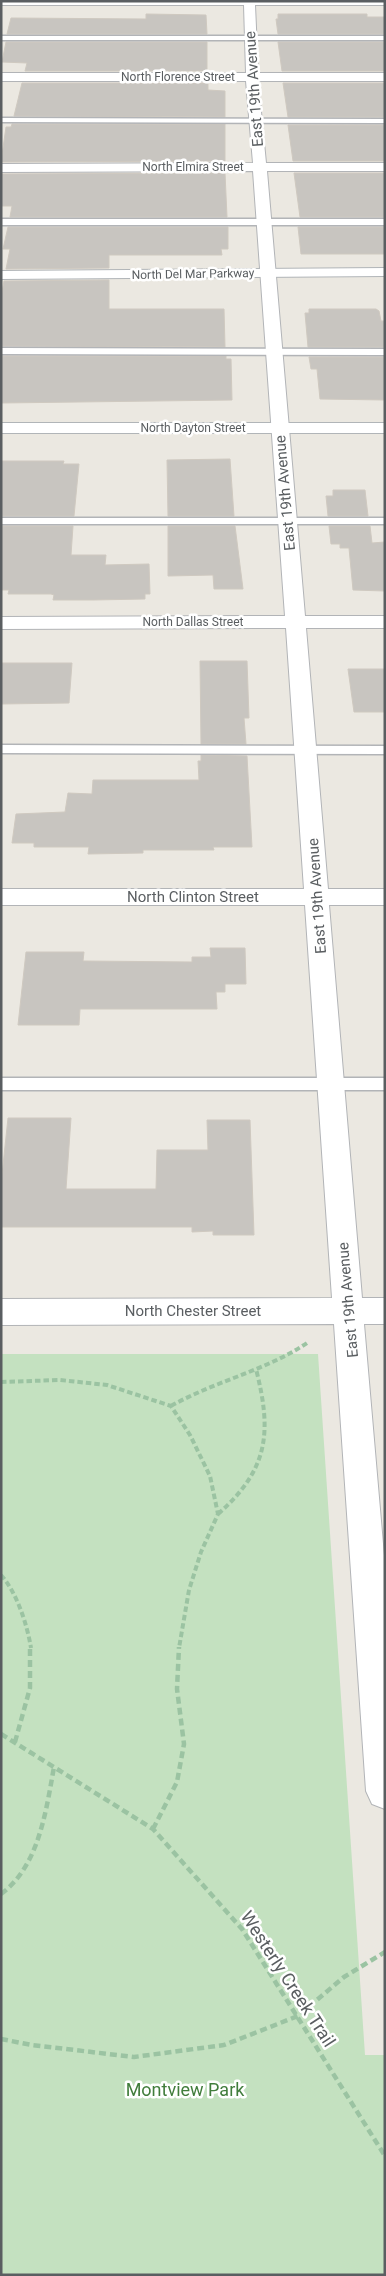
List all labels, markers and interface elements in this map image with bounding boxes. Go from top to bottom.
street label: East 19th Avenue [241,31,267,147]
street label: North Florence Street [121,70,235,84]
street label: North Elmira Street [142,160,244,174]
street label: North Del Mar Parkway [131,266,255,282]
street label: North Dayton Street [140,421,246,435]
street label: East 19th Avenue [271,434,299,551]
street label: North Dallas Street [143,615,244,629]
street label: East 19th Avenue [304,838,330,954]
street label: North Clinton Street [127,888,259,906]
street label: East 19th Avenue [334,1241,362,1358]
street label: North Chester Street [125,1302,261,1320]
street label: Westerly Creek Trail [237,1907,340,2051]
park label: Montview Park [126,2079,245,2100]

